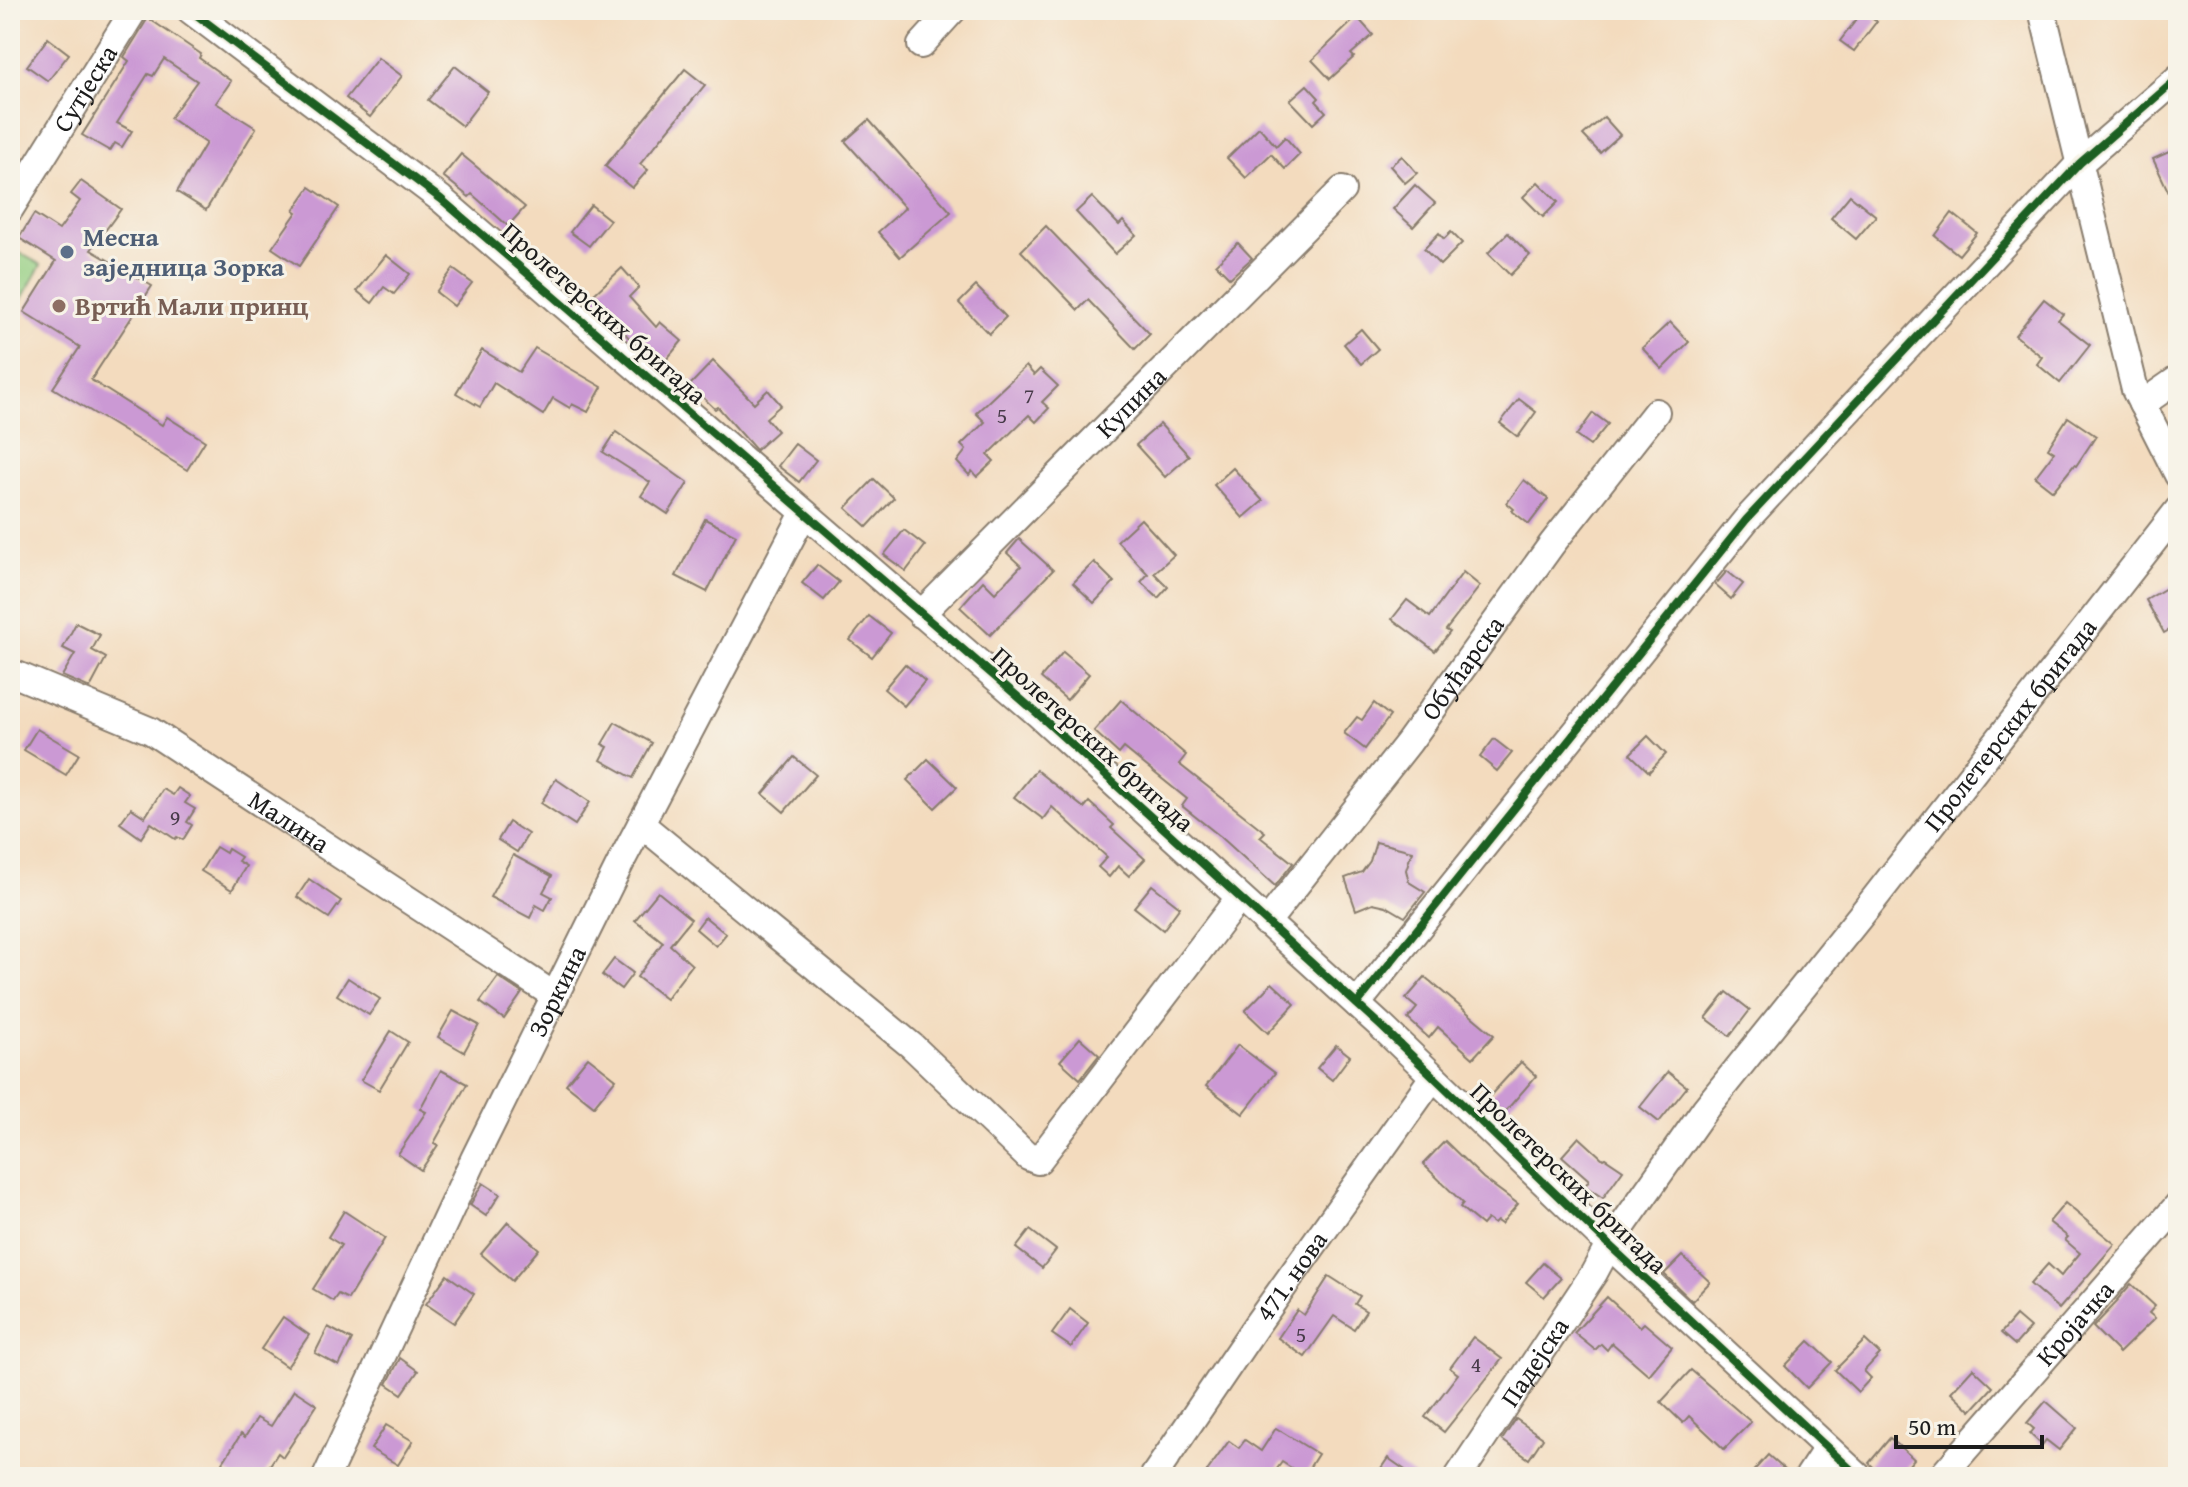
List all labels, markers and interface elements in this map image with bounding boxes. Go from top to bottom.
street label: Сутјеска [43,36,127,140]
street label: Пролетерских бригада [493,212,716,414]
place label: Месна заједница Зорка [83,217,285,286]
marker: Месна заједница Зорка [58,243,76,261]
place label: Вртић Мали принц [75,286,309,325]
marker: Вртић Мали принц [50,297,68,315]
street label: Купина [1086,357,1175,447]
house number: 7 [1024,379,1034,411]
house number: 5 [997,399,1007,431]
street label: Обућарска [1411,607,1514,728]
street label: Пролетерских бригада [1914,609,2106,840]
street label: Пролетерских бригада [983,637,1204,841]
street label: Малина [241,780,338,863]
house number: 9 [170,801,180,833]
street label: Зоркина [518,938,596,1043]
street label: Пролетерских бригада [1462,1073,1677,1283]
street label: 471. нова [1245,1222,1337,1329]
street label: Кројачка [2026,1271,2123,1374]
street label: Падејска [1490,1309,1578,1414]
house number: 5 [1296,1318,1306,1350]
house number: 4 [1471,1348,1481,1380]
scale bar [1896,1399,2042,1449]
text: 50 m [1908,1409,1956,1444]

